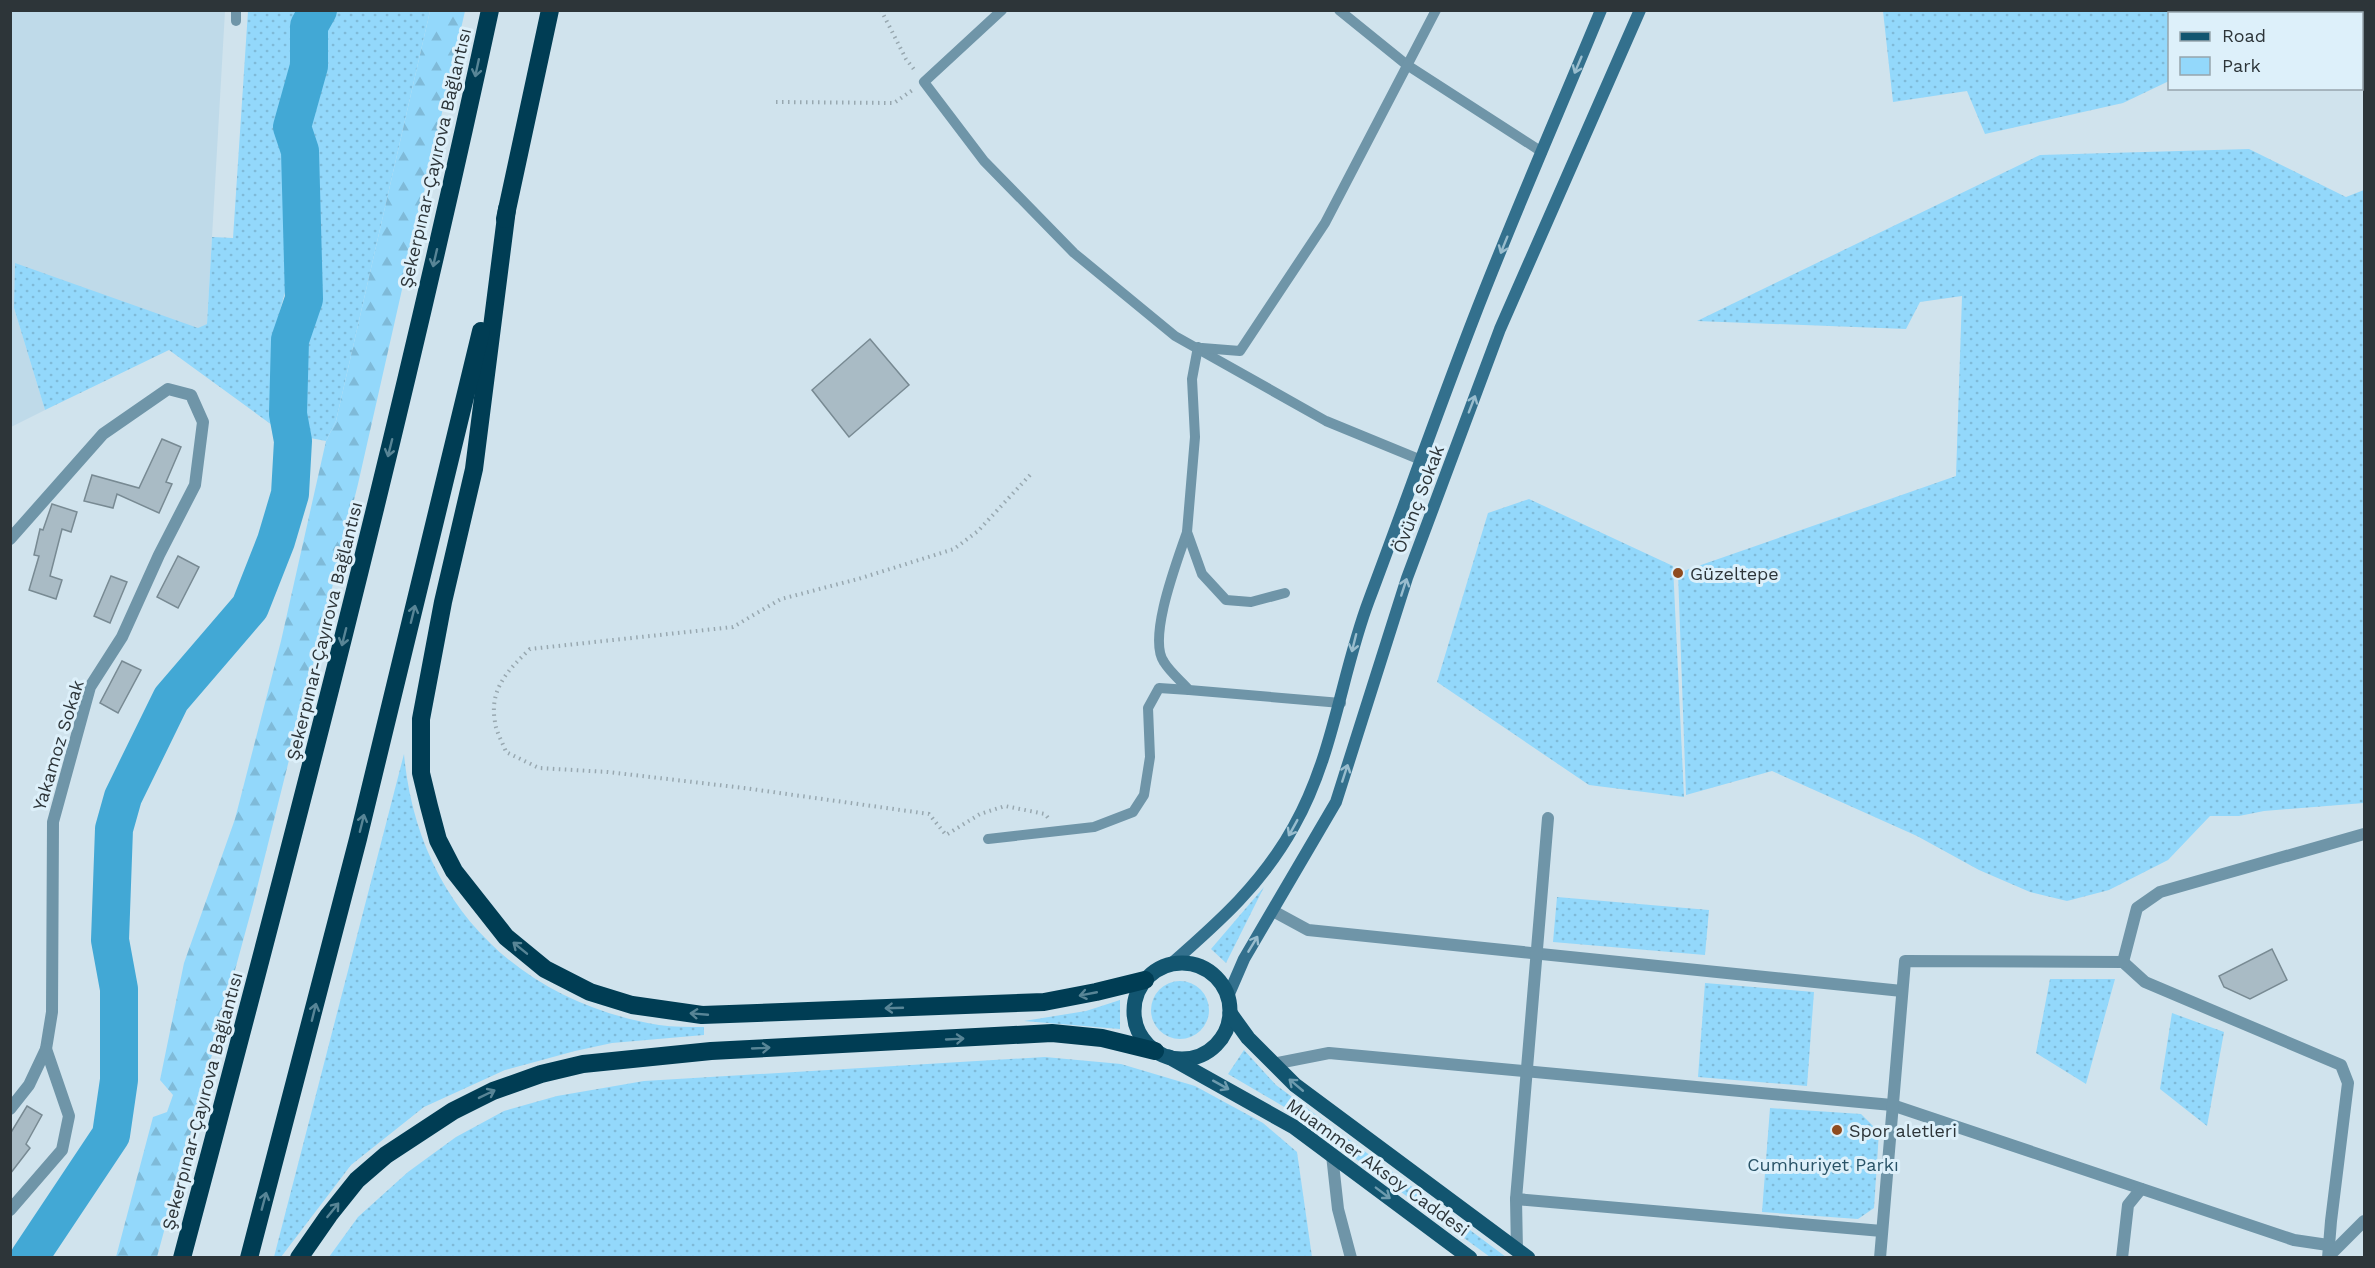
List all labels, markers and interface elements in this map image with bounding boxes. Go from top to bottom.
legend [2168,12,2363,90]
text: Road [2222,25,2266,46]
street label: Şekerpınar-Çayırova Bağlantısı [395,26,475,290]
one-way arrow [1572,55,1583,73]
text: Park [2222,55,2261,76]
one-way arrow [471,57,482,77]
one-way arrow [1498,235,1509,253]
one-way arrow [428,248,440,267]
one-way arrow [1468,395,1479,414]
one-way arrow [384,438,396,457]
street label: Övünç Sokak [1388,442,1448,556]
street label: Şekerpınar-Çayırova Bağlantısı [282,499,366,763]
place label: Güzeltepe [1690,563,1779,584]
marker: Güzeltepe [1671,566,1685,580]
one-way arrow [1400,578,1411,597]
one-way arrow [408,604,420,623]
one-way arrow [338,627,350,646]
one-way arrow [1347,633,1359,652]
street label: Yakamoz Sokak [28,677,88,813]
one-way arrow [1341,764,1352,783]
one-way arrow [356,814,368,833]
one-way arrow [1287,818,1298,836]
one-way arrow [1247,936,1259,953]
one-way arrow [512,941,528,954]
street label: Şekerpınar-Çayırova Bağlantısı [157,970,247,1232]
one-way arrow [1079,989,1098,1000]
one-way arrow [308,1003,320,1022]
one-way arrow [884,1003,904,1014]
one-way arrow [689,1008,709,1019]
one-way arrow [945,1033,965,1044]
one-way arrow [750,1043,770,1054]
one-way arrow [1289,1078,1304,1092]
one-way arrow [1211,1080,1229,1091]
one-way arrow [478,1087,496,1099]
street label: Muammer Aksoy Caddesi [1283,1094,1473,1240]
place label: Spor aletleri [1849,1120,1957,1141]
marker: Spor aletleri [1830,1123,1844,1137]
park label: Cumhuriyet Parkı [1747,1154,1899,1175]
one-way arrow [1374,1187,1390,1199]
one-way arrow [259,1192,270,1211]
one-way arrow [327,1202,340,1218]

